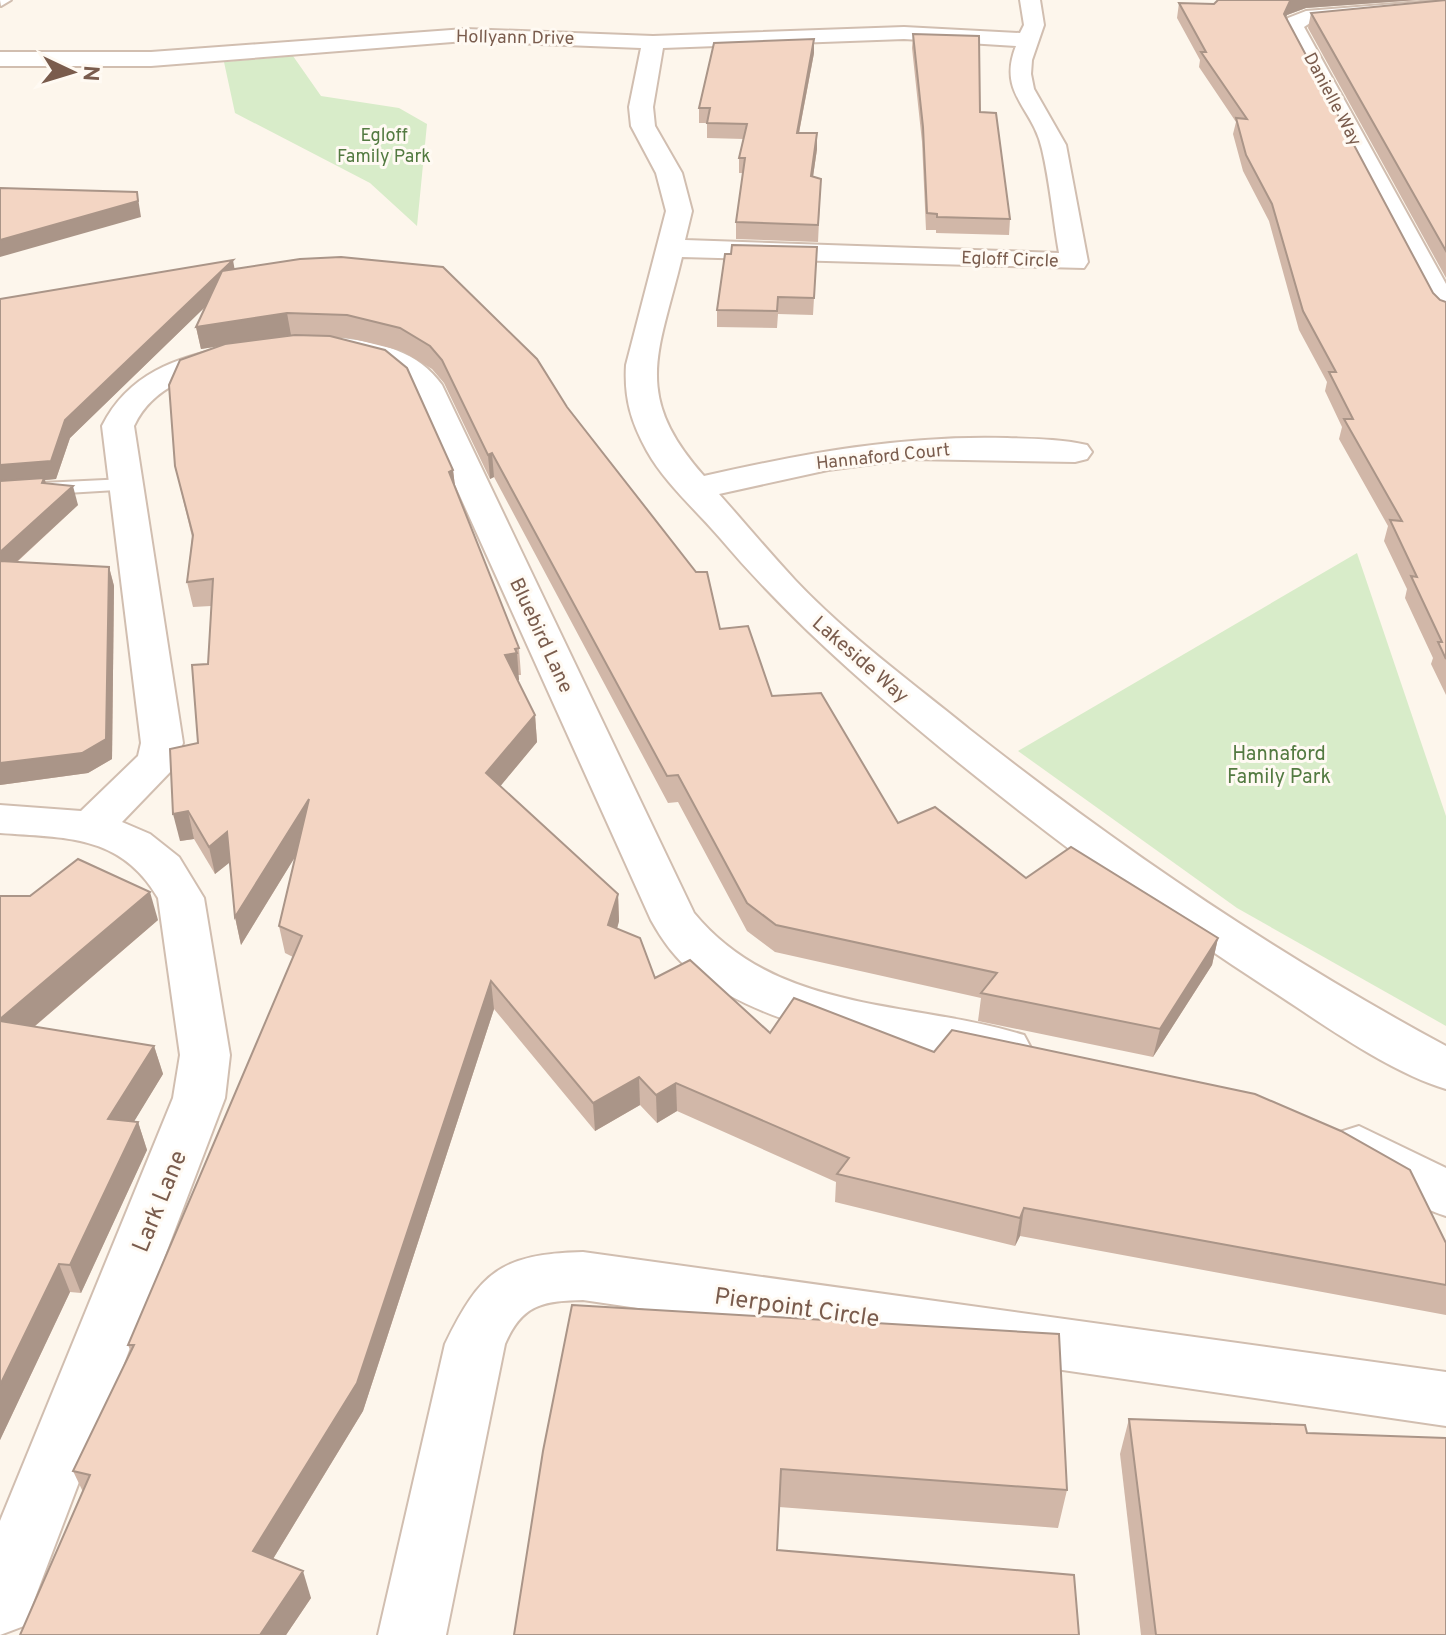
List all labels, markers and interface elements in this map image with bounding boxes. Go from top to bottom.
street label: Hollyann Drive [456,26,574,51]
north arrow [32,32,112,112]
street label: Danielle Way [1297,49,1366,150]
text: N [75,64,103,82]
park label: Egloff Family Park [337,125,431,169]
street label: Egloff Circle [961,247,1059,274]
street label: Hannaford Court [815,439,951,476]
street label: Bluebird Lane [502,574,578,698]
street label: Lakeside Way [806,611,914,710]
park label: Hannaford Family Park [1227,742,1331,791]
street label: Lark Lane [127,1146,195,1257]
street label: Pierpoint Circle [712,1283,881,1335]

